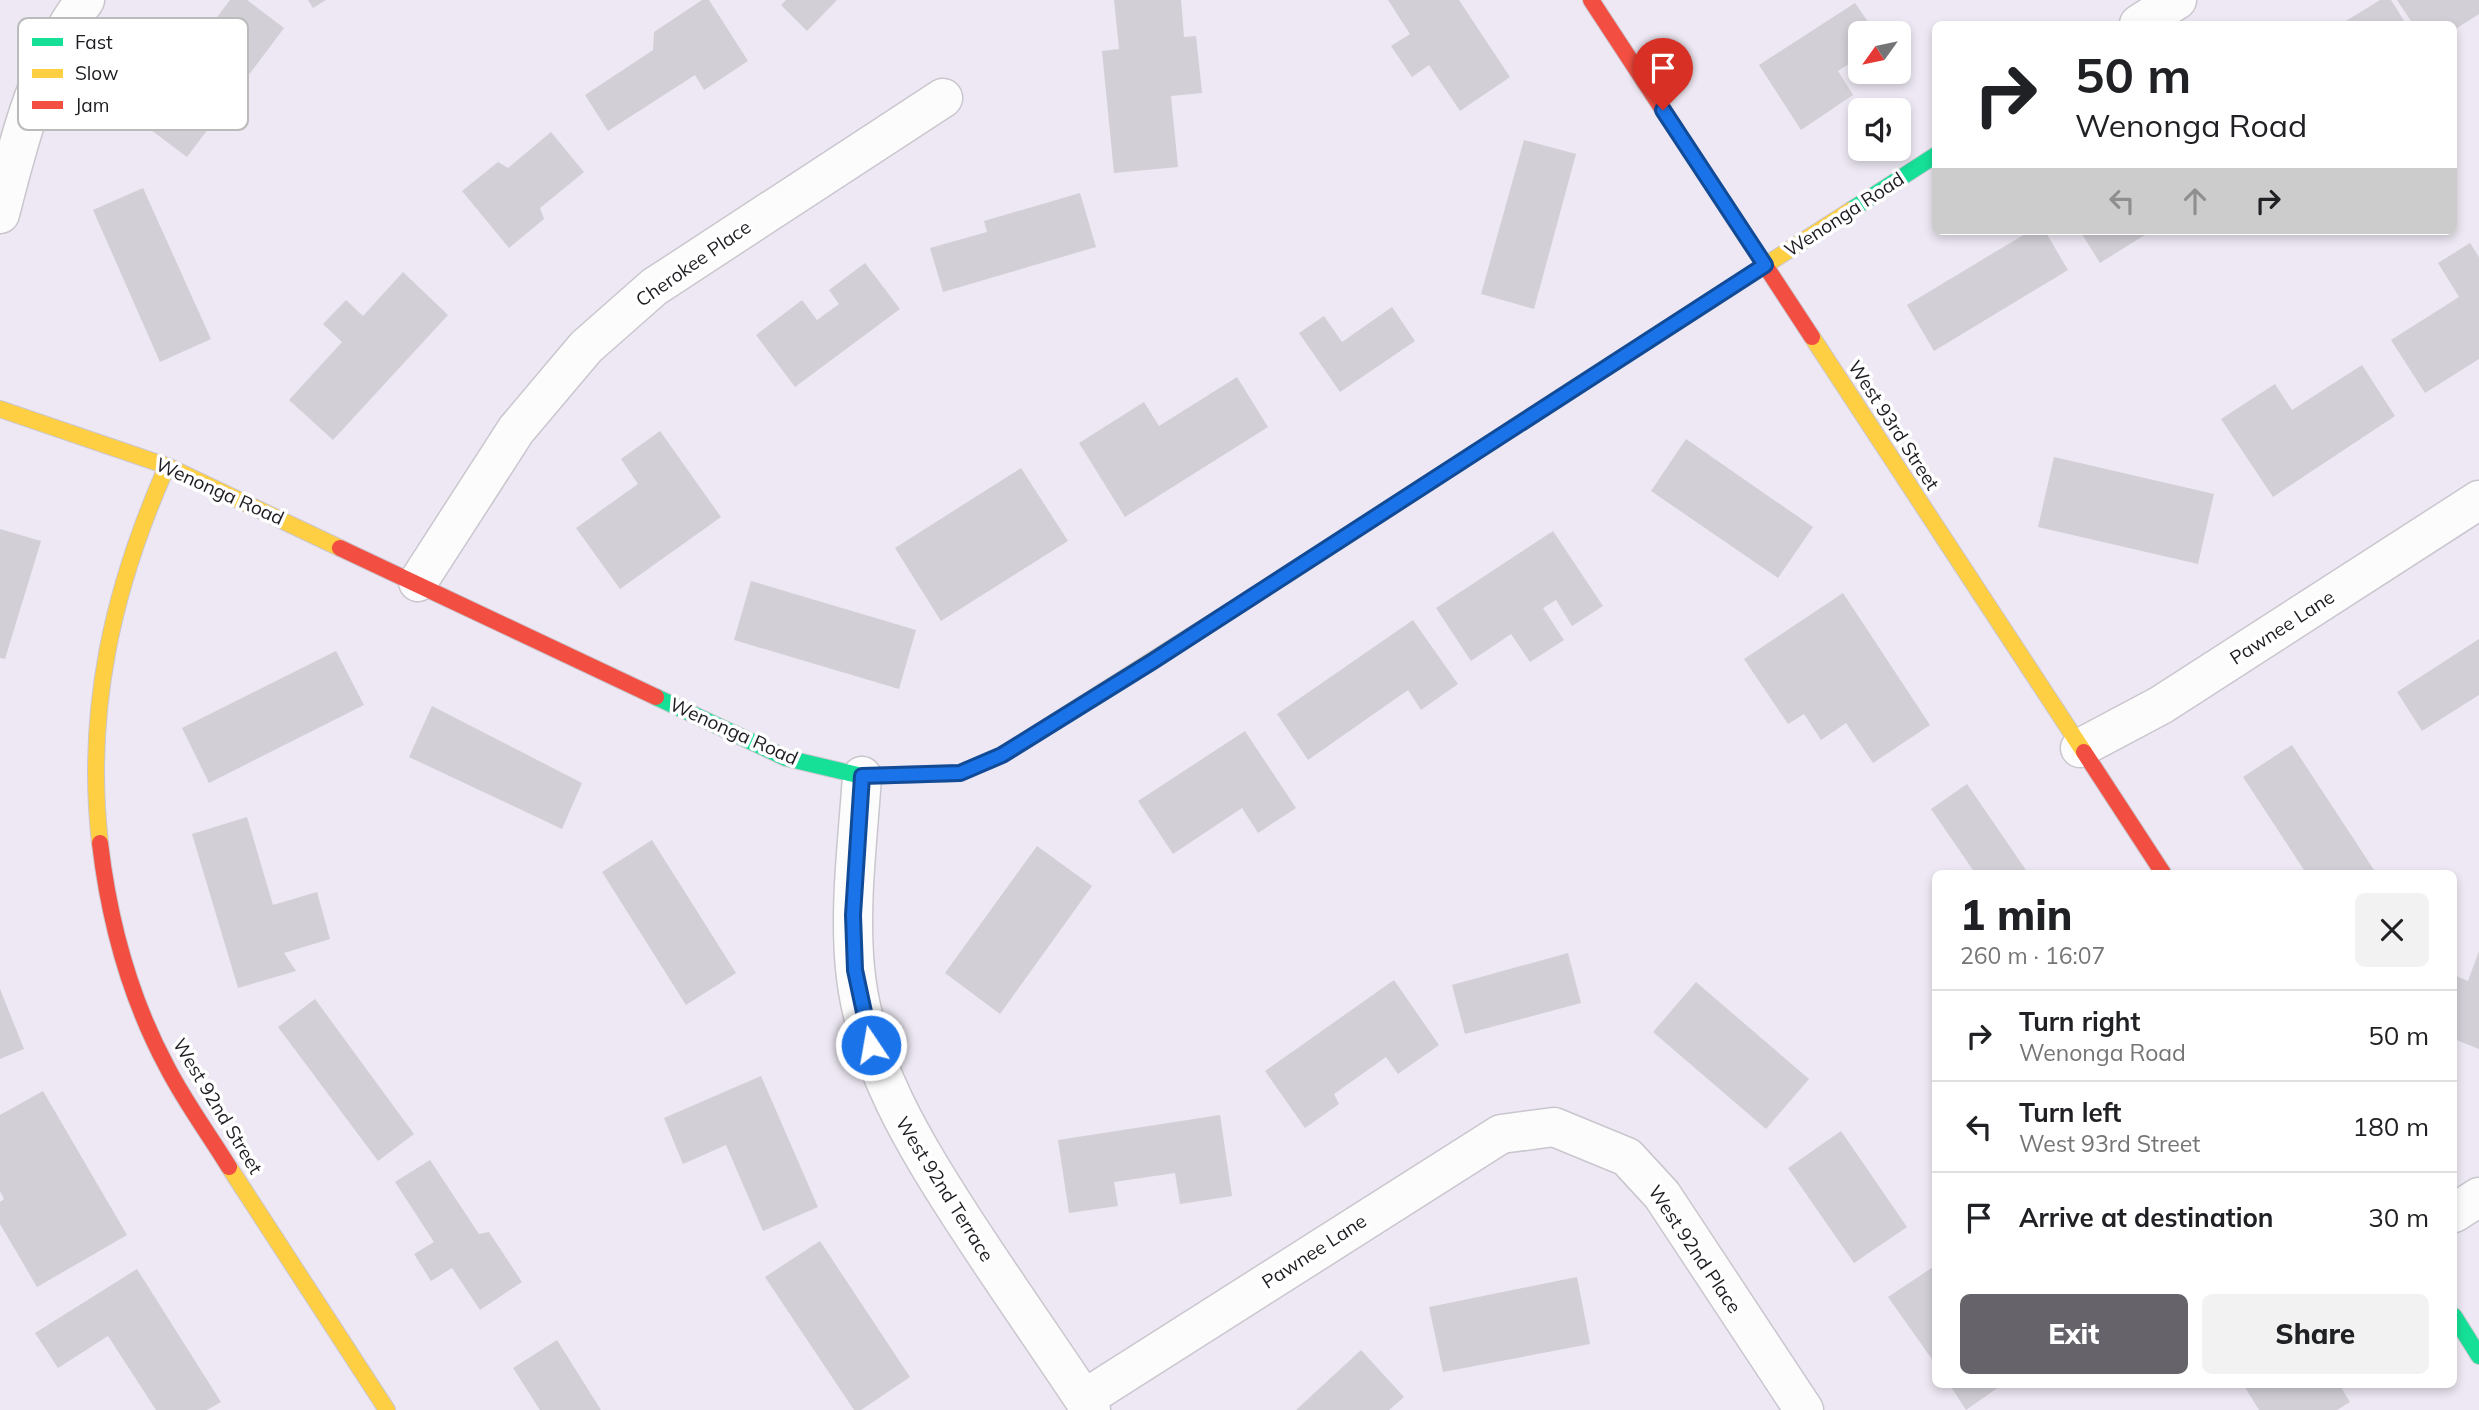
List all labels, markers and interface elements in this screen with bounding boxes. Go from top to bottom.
legend [18,18,248,130]
north arrow [1848,21,1911,84]
map controls [1848,21,1911,161]
text: Fast [75,30,113,54]
pin [1633,38,1693,110]
text: 50 m [2075,44,2191,105]
icon: arrive [1644,49,1682,87]
icon: right [1960,49,2051,140]
text: Slow [75,61,119,85]
text: Jam [75,93,109,117]
button: sound [1848,98,1911,161]
text: Wenonga Road [2075,105,2307,145]
street label: Wenonga Road [1780,166,1908,262]
icon: left [2103,182,2141,220]
icon: ahead [2176,182,2214,220]
icon: right [2249,182,2287,220]
street label: Cherokee Place [631,214,755,312]
street label: West 93rd Street [1843,356,1945,495]
street label: Wenonga Road [152,452,288,530]
street label: Pawnee Lane [2225,584,2339,670]
street label: Wenonga Road [666,692,802,770]
text: 1 min [1960,888,2073,941]
button: close [2355,893,2429,967]
text: 260 m · 16:07 [1960,941,2105,970]
text: Turn right [2019,1005,2140,1038]
position arrow [834,1008,908,1082]
icon: right [1960,1017,1998,1055]
text: 50 m [2368,1019,2429,1052]
street label: West 92nd Street [168,1034,268,1179]
text: Wenonga Road [2019,1038,2186,1067]
text: Turn left [2019,1096,2121,1129]
icon: left [1960,1108,1998,1146]
text: 180 m [2353,1110,2429,1143]
street label: West 92nd Terrace [891,1112,999,1266]
text: West 93rd Street [2019,1129,2200,1158]
street label: West 92nd Place [1643,1180,1747,1318]
icon: arrive [1960,1199,1998,1237]
text: Arrive at destination [2019,1201,2274,1234]
text: 30 m [2368,1201,2429,1234]
street label: Pawnee Lane [1257,1208,1371,1294]
button: Exit [1960,1294,2188,1374]
button: Share [2202,1294,2429,1374]

